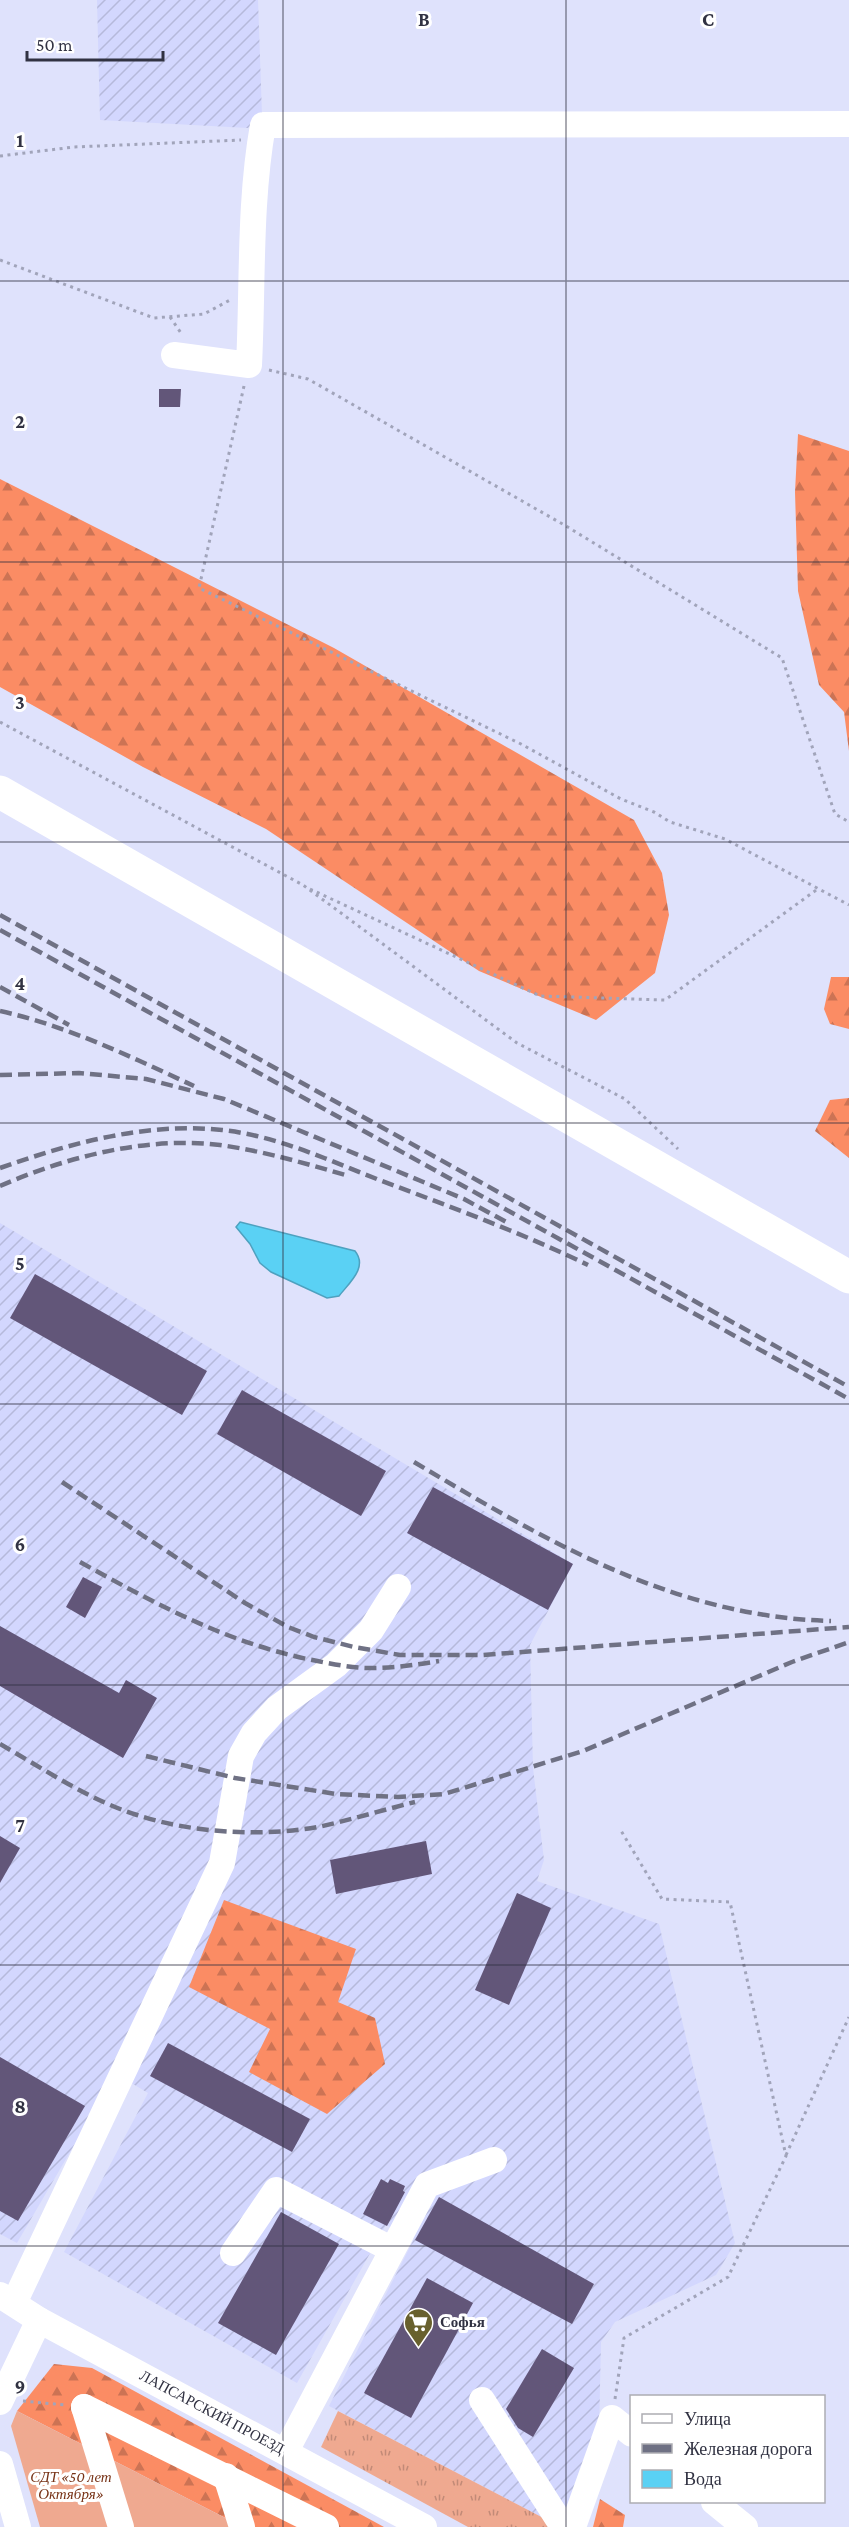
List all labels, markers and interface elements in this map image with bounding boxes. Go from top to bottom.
text: B [418,8,430,30]
text: C [702,8,714,30]
scale bar [27,24,164,62]
text: 50 m [36,35,73,55]
text: 1 [16,129,24,151]
text: 2 [15,410,25,432]
text: 3 [15,691,25,713]
text: 4 [15,972,26,994]
text: 5 [15,1252,25,1274]
text: 6 [15,1533,25,1555]
text: 7 [15,1814,25,1836]
text: 8 [14,2095,26,2117]
supermarket icon: Софья [403,2306,435,2348]
place label: Софья [440,2314,485,2330]
street label: ЛАПСАРСКИЙ ПРОЕЗД [137,2367,287,2457]
text: 9 [15,2375,25,2397]
legend [630,2395,825,2503]
text: Улица [684,2409,731,2429]
text: Железная дорога [684,2439,812,2459]
park label: СДТ «50 лет Октября» [30,2469,112,2502]
text: Вода [684,2469,722,2489]

